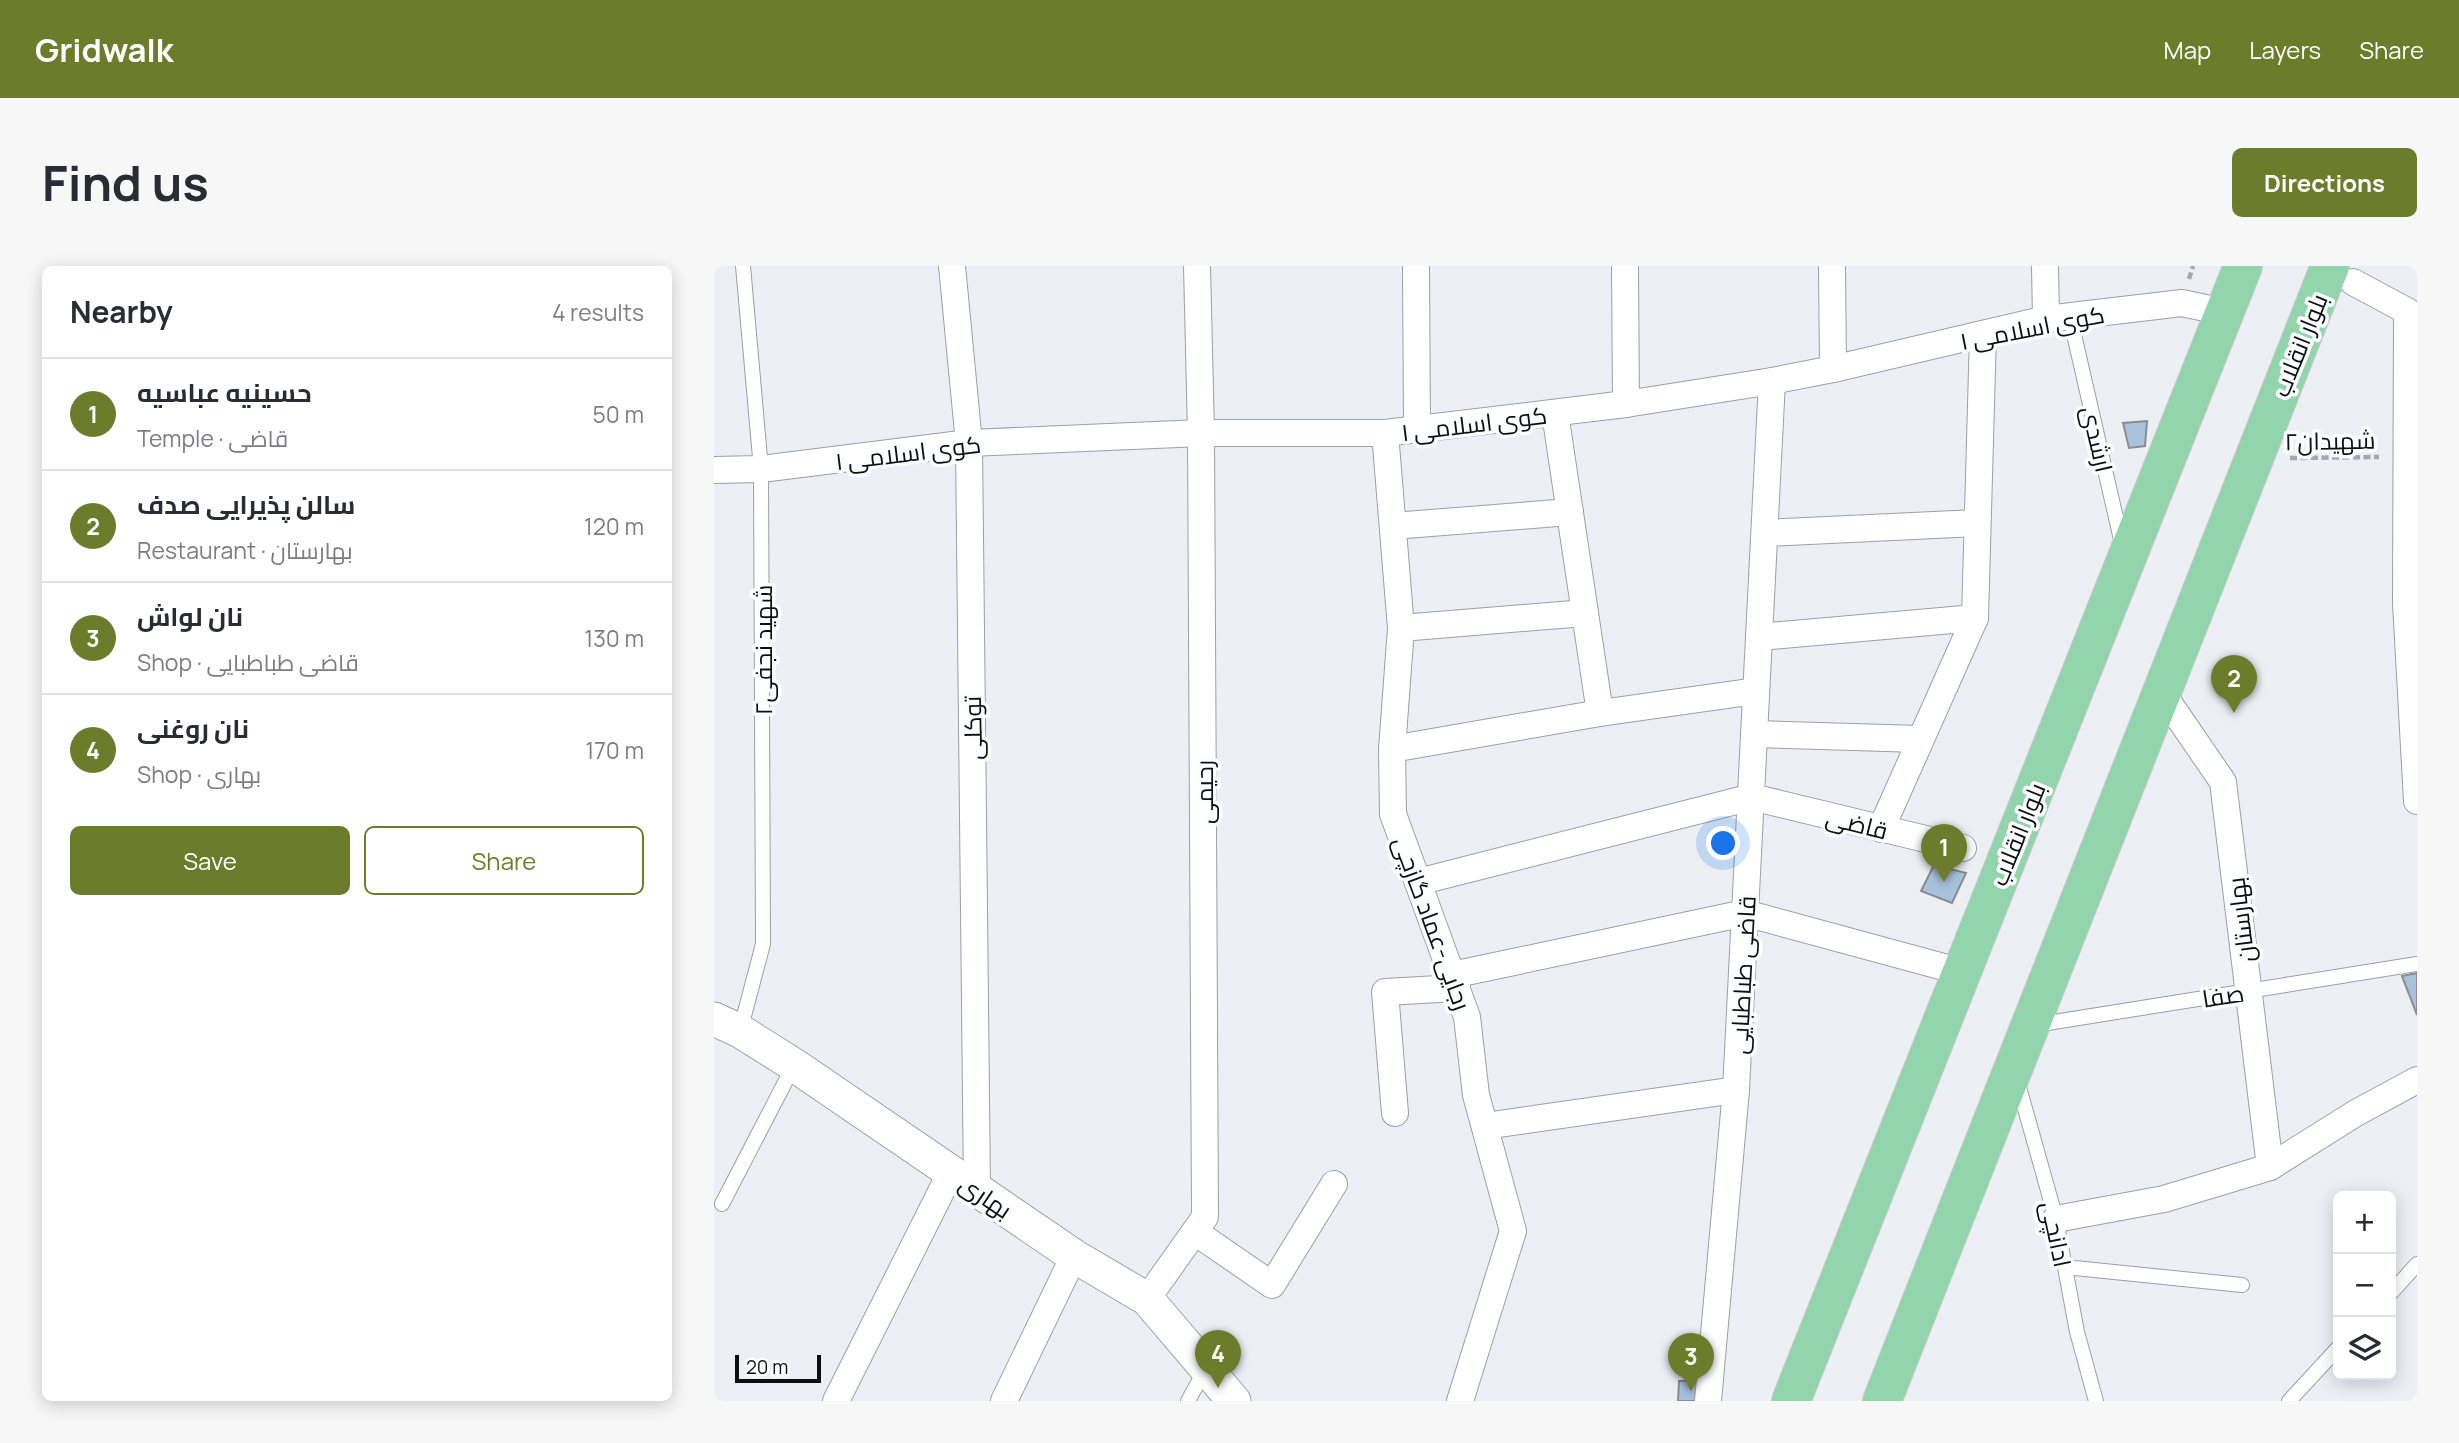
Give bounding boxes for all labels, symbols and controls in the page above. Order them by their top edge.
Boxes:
text: Gridwalk [35,27,173,72]
text: Map [2164,33,2211,66]
text: Layers [2249,33,2321,66]
text: Share [2359,33,2424,66]
button: Directions [2232,148,2417,217]
text: Find us [42,149,209,216]
street label: بلوار انقلاب [2263,289,2335,401]
text: Nearby [70,291,173,332]
text: 4 results [552,296,644,328]
street label: کوی اسلامی ۱ [1957,297,2107,357]
text: حسینیه عباسیه [137,374,312,410]
text: 1 [88,398,98,430]
text: 50 m [593,398,644,430]
street label: کوی اسلامی ۱ [1399,398,1549,448]
street label: ارشدی [2074,403,2122,475]
text: Temple · قاضی [137,422,288,454]
street label: شهیدان۲ [2284,423,2376,457]
street label: کوی اسلامی ۱ [833,427,983,477]
text: سالن پذیرایی صدف [137,486,355,522]
text: 2 [86,510,100,542]
text: 120 m [584,510,644,542]
text: Restaurant · بهارستان [137,534,353,566]
street label: شهید نجفی۲ [746,585,779,715]
text: نان لواش [137,598,243,634]
text: 3 [86,622,100,654]
text: 130 m [584,622,644,654]
text: Shop · قاضی طباطبایی [137,646,359,678]
pin: 2 [2211,655,2257,713]
street label: توکلی [955,695,989,760]
text: نان روغنی [137,710,249,746]
text: 4 [86,734,100,766]
text: 170 m [585,734,644,766]
text: Shop · بهاری [137,758,261,790]
street label: رحیمی [1187,760,1220,824]
street label: بلوار انقلاب [1981,778,2053,890]
street label: قاضی [1823,799,1891,847]
pin: 1 [1921,824,1967,882]
button: Save [70,826,350,895]
button: Share [364,826,644,895]
your location [1706,826,1740,860]
street label: رجایی-عماد گازچی [1385,832,1480,1015]
street label: بهارستان [2218,876,2262,964]
street label: قاضی طباطبایی [1721,895,1763,1055]
street label: صفا [2200,975,2246,1015]
street label: بهاری [953,1166,1019,1226]
map controls [2333,1191,2396,1380]
button: + [2333,1191,2396,1254]
street label: ادانچی [2033,1198,2080,1270]
button: − [2333,1254,2396,1317]
button: layers [2333,1317,2396,1380]
pin: 4 [1195,1330,1241,1388]
pin: 3 [1668,1333,1714,1391]
scale bar [735,1352,821,1384]
text: 20 m [746,1354,788,1380]

